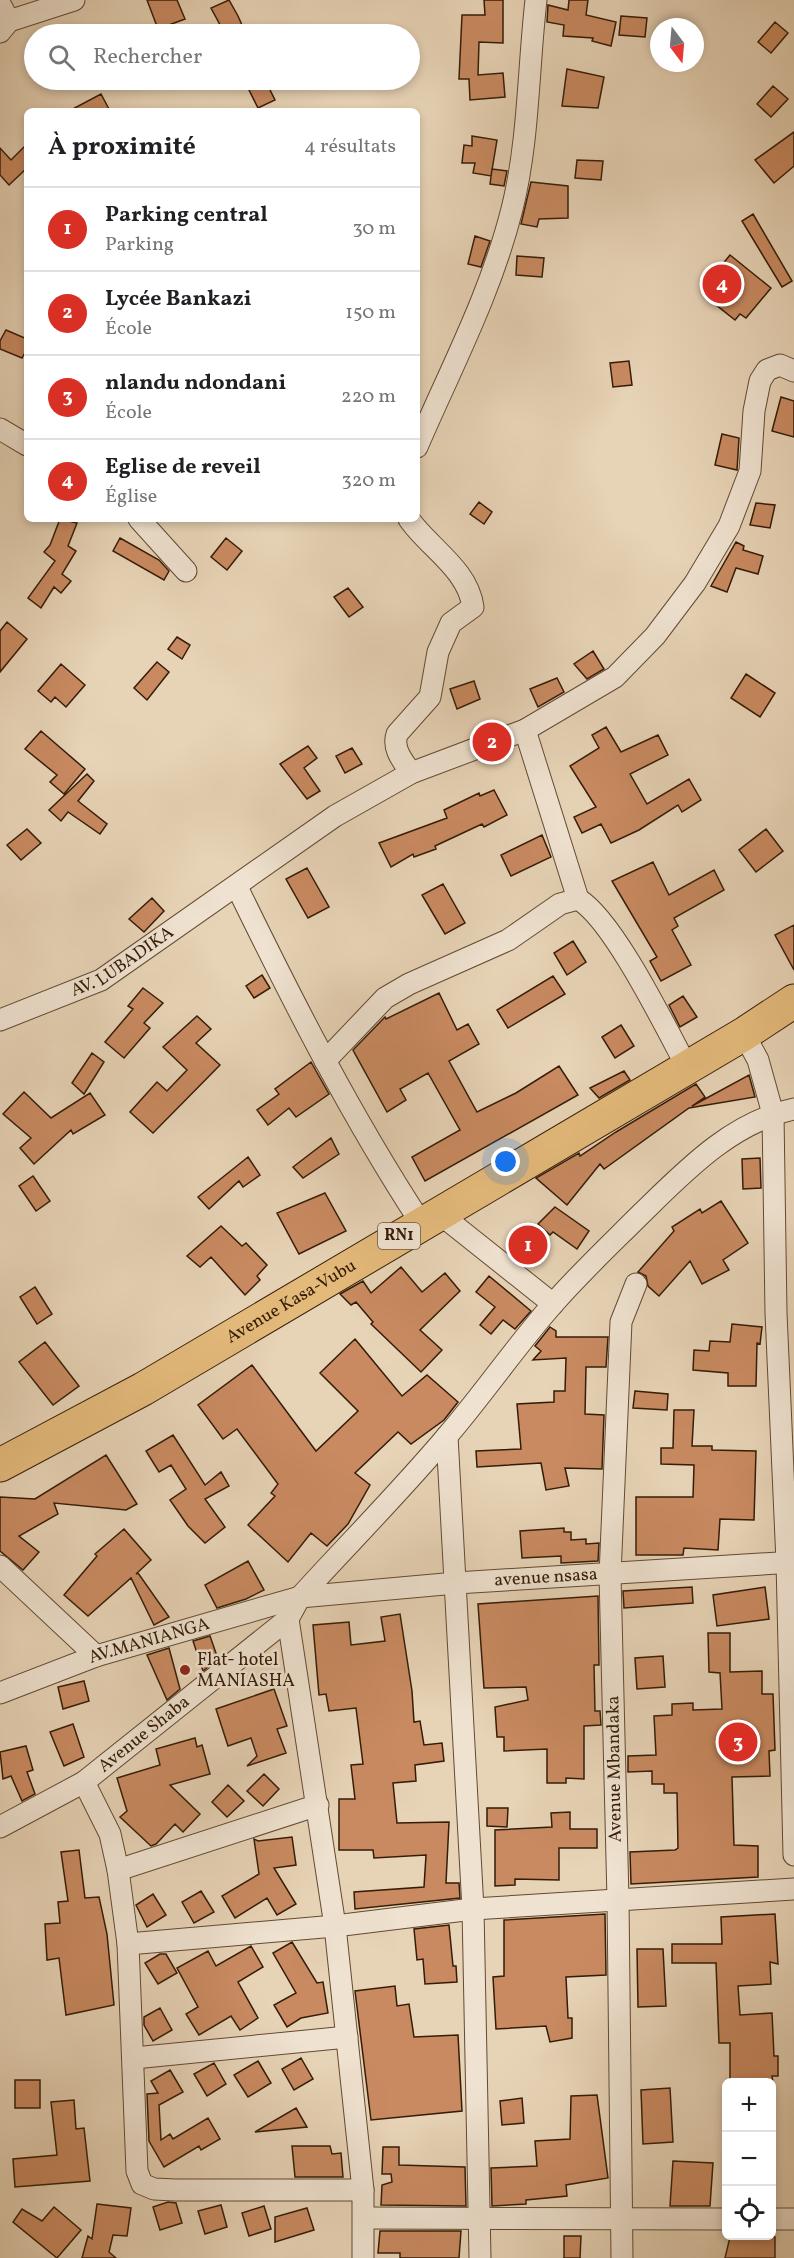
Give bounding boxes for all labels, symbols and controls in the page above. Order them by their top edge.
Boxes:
north arrow [650,18,704,72]
search box [24,24,420,90]
icon: search [45,41,78,74]
text: Rechercher [93,42,202,73]
text: À proximité [48,129,196,165]
text: 4 résultats [304,133,396,161]
text: Parking central [105,200,268,231]
text: 1 [63,215,72,243]
text: 30 m [352,215,396,243]
text: Parking [105,231,174,259]
pin: 4 [702,262,742,306]
text: Lycée Bankazi [105,284,251,315]
text: 2 [62,299,73,327]
text: 150 m [345,299,396,327]
text: École [105,315,152,343]
text: nlandu ndondani [105,368,286,399]
text: 3 [62,383,73,411]
text: 220 m [341,383,396,411]
text: École [105,399,152,427]
text: Eglise de reveil [105,452,261,483]
text: 4 [61,467,74,495]
text: 320 m [341,467,396,495]
text: Église [105,483,157,511]
pin: 2 [472,720,512,764]
street label: AV. LUBADIKA [67,920,179,1003]
your location [491,1147,520,1176]
pin: 1 [508,1222,548,1268]
road number: RN1 [378,1223,420,1249]
street label: Avenue Kasa-Vubu [221,1253,361,1350]
street label: avenue nsasa [494,1562,598,1593]
street label: AV.MANIANGA [85,1611,213,1670]
place label: Flat- hotel MANIASHA [197,1648,295,1694]
marker: Flat- hotel MANIASHA [178,1663,192,1677]
street label: Avenue Shaba [93,1690,195,1779]
street label: Avenue Mbandaka [601,1695,629,1843]
pin: 3 [718,1720,758,1764]
map controls [722,2078,776,2240]
button: + [722,2078,776,2132]
button: − [722,2132,776,2186]
button: locate [722,2186,776,2240]

